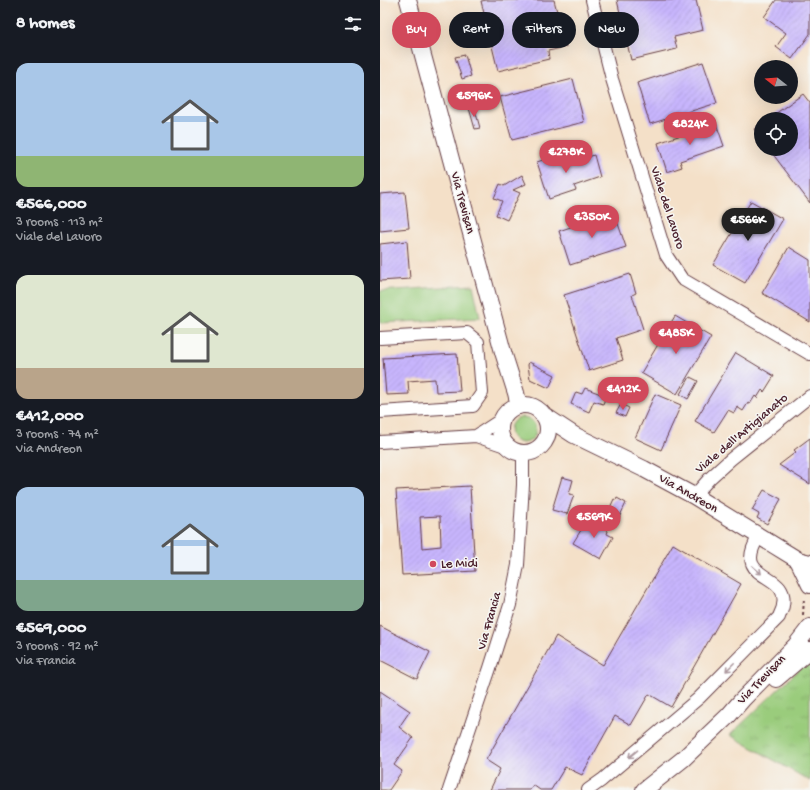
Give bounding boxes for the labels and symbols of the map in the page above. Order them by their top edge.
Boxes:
north arrow [754,60,798,104]
pin: €596K [446,84,502,118]
pin: €824K [662,112,718,146]
pin: €278K [538,140,594,174]
street label: Viale del Lavoro [646,164,687,251]
street label: Via Trevisan [446,169,478,236]
pin: €350K [564,205,620,239]
pin: €566K [720,208,776,242]
pin: €485K [648,321,704,355]
pin: €412K [595,377,651,411]
street label: Viale dell'Artigianato [692,391,792,478]
street label: Via Andreon [655,470,721,517]
pin: €569K [566,505,622,539]
place label: Le Midi [441,557,478,572]
marker: Le Midi [428,559,438,569]
one-way arrow [752,565,762,574]
street label: Via Francia [474,590,506,653]
street label: Via Trevisan [734,651,790,709]
one-way arrow [725,662,735,672]
one-way arrow [628,750,638,759]

